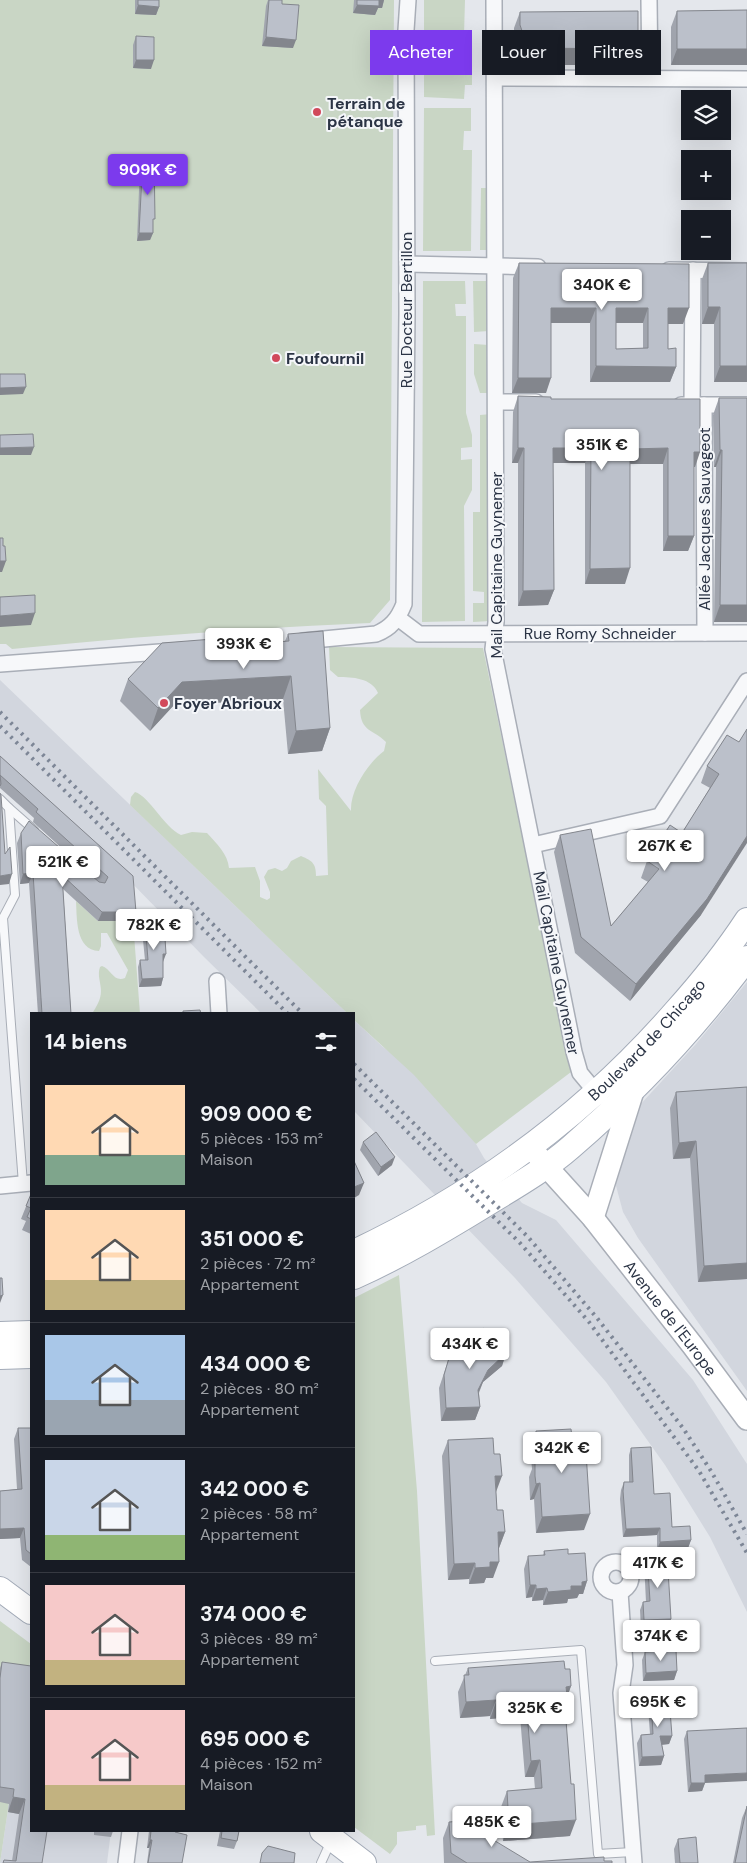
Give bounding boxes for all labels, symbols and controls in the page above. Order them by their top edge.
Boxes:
chip: Acheter [370,30,472,75]
chip: Louer [482,30,565,75]
chip: Filtres [575,30,661,75]
map controls [681,90,731,260]
button: layers [681,90,731,140]
place label: Terrain de pétanque [327,93,405,132]
marker: Terrain de pétanque [311,106,323,118]
button: + [681,150,731,200]
pin: 909K € [107,154,189,196]
text: 909K € [119,159,177,180]
button: − [681,210,731,260]
street label: Rue Docteur Bertillon [396,232,417,388]
pin: 340K € [561,268,643,311]
text: 340K € [573,274,631,295]
place label: Foufournil [286,348,364,369]
marker: Foufournil [270,352,282,364]
street label: Allée Jacques Sauvageot [694,427,715,611]
pin: 351K € [561,428,643,471]
text: 351K € [576,434,628,455]
street label: Mail Capitaine Guynemer [486,471,507,658]
street label: Rue Romy Schneider [524,623,676,644]
pin: 393K € [203,628,285,670]
text: 393K € [216,633,272,654]
place label: Foyer Abrioux [174,693,282,714]
marker: Foyer Abrioux [158,697,170,709]
pin: 267K € [624,830,706,872]
text: 267K € [638,835,692,856]
pin: 521K € [22,846,104,888]
text: 521K € [37,851,89,872]
street label: Mail Capitaine Guynemer [528,869,585,1057]
pin: 782K € [113,908,195,951]
text: 782K € [127,914,181,935]
street label: Boulevard de Chicago [584,975,710,1106]
text: 14 biens [45,1028,128,1056]
icon: filters [312,1028,340,1056]
text: 909 000 € [200,1100,312,1128]
icon: home [85,1105,145,1165]
text: 5 pièces · 153 m² [200,1128,323,1149]
text: Maison [200,1149,253,1170]
text: 351 000 € [200,1225,304,1253]
icon: home [85,1230,145,1290]
text: 2 pièces · 72 m² [200,1253,316,1274]
street label: Avenue de l'Europe [619,1256,722,1380]
text: Appartement [200,1274,299,1295]
pin: 434K € [429,1328,511,1370]
text: 434K € [441,1333,499,1354]
text: 434 000 € [200,1350,311,1378]
icon: home [85,1355,145,1415]
text: 2 pièces · 80 m² [200,1378,319,1399]
text: Appartement [200,1399,299,1420]
pin: 342K € [521,1432,603,1474]
text: 342K € [534,1437,590,1458]
text: 342 000 € [200,1475,309,1503]
icon: home [85,1480,145,1540]
text: 2 pièces · 58 m² [200,1503,318,1524]
text: Appartement [200,1524,299,1545]
pin: 417K € [617,1546,699,1589]
text: 417K € [632,1552,684,1573]
text: 374 000 € [200,1600,307,1628]
icon: home [85,1605,145,1665]
pin: 374K € [620,1620,702,1662]
text: 374K € [634,1625,688,1646]
text: 3 pièces · 89 m² [200,1628,318,1649]
text: Appartement [200,1649,299,1670]
pin: 695K € [617,1686,699,1728]
text: 695K € [630,1691,686,1712]
pin: 325K € [494,1692,576,1734]
text: 325K € [507,1697,563,1718]
text: 695 000 € [200,1725,310,1753]
icon: home [85,1730,145,1790]
text: 4 pièces · 152 m² [200,1753,322,1774]
text: Maison [200,1774,253,1795]
pin: 485K € [451,1806,533,1848]
text: 485K € [463,1811,521,1832]

